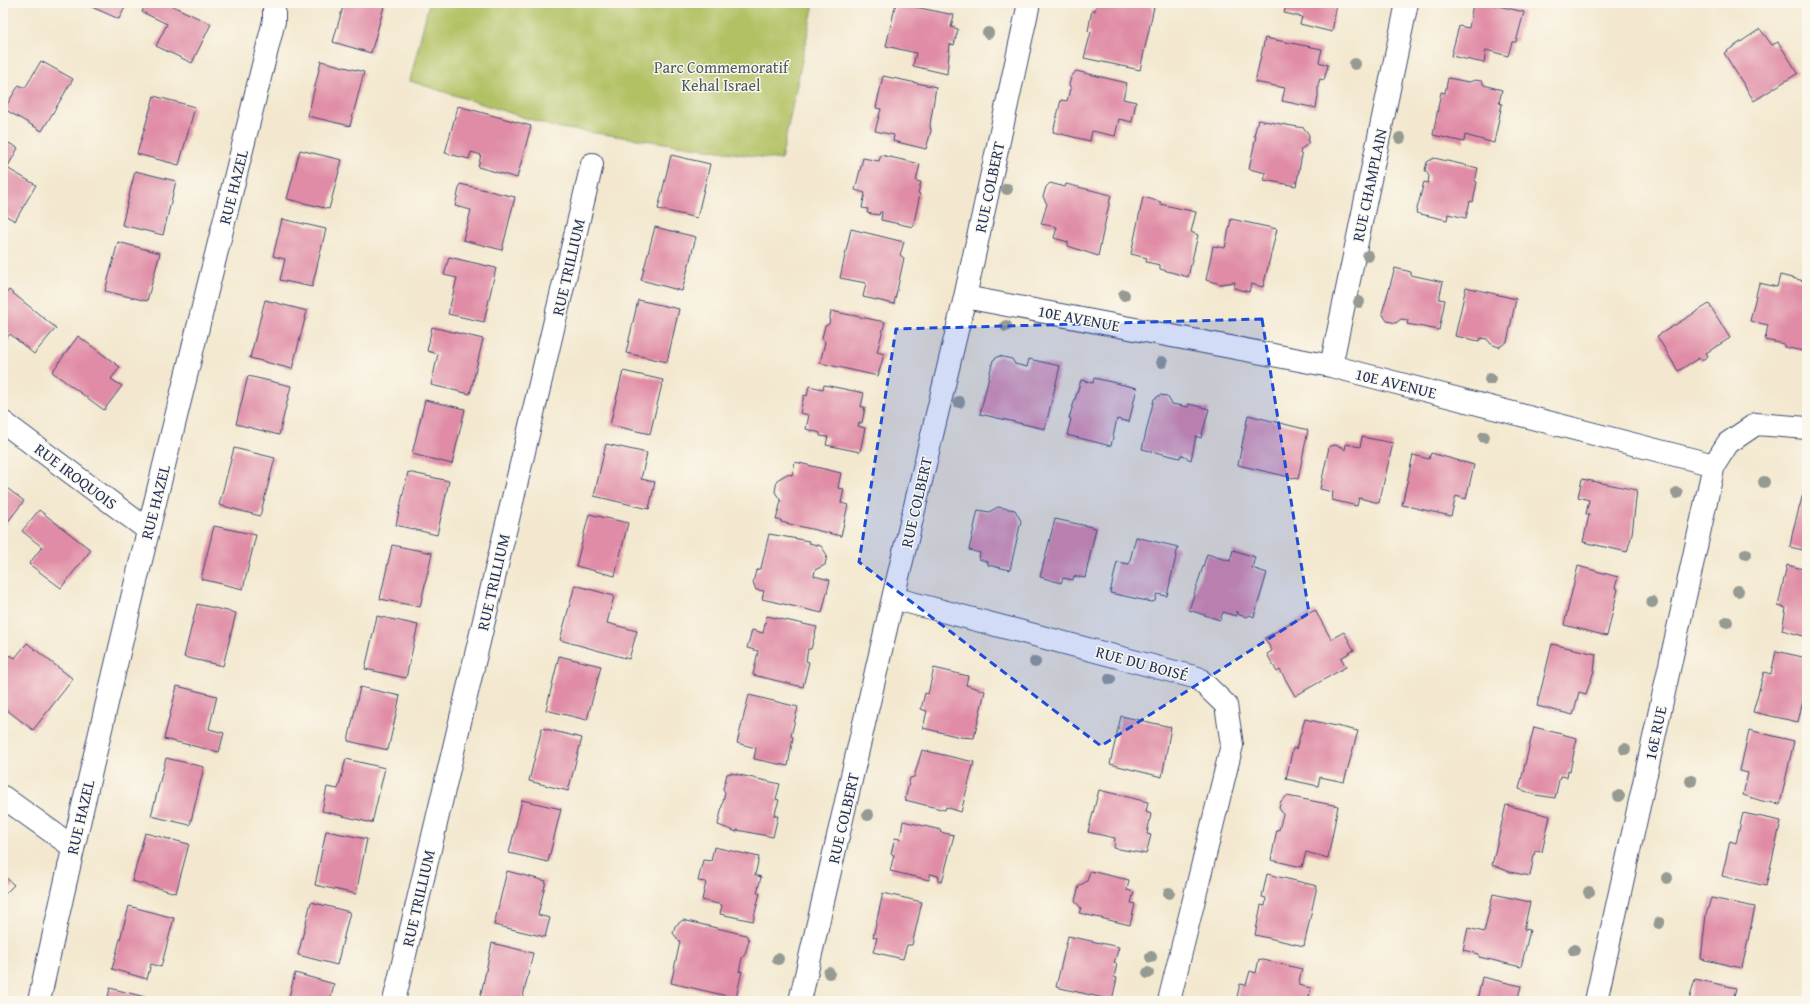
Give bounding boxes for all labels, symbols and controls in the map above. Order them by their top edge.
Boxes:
park label: Parc Commemoratif Kehal Israel [654,55,790,97]
street label: RUE CHAMPLAIN [1345,126,1393,244]
street label: RUE COLBERT [968,139,1010,235]
street label: RUE HAZEL [212,147,254,227]
street label: RUE TRILLIUM [545,216,591,318]
street label: 10E AVENUE [1036,298,1122,338]
street label: 10E AVENUE [1353,361,1439,405]
street label: RUE IROQUOIS [30,437,122,515]
street label: RUE COLBERT [894,454,938,550]
street label: RUE HAZEL [134,462,176,542]
street label: RUE TRILLIUM [470,531,516,633]
street label: RUE DU BOISÉ [1093,639,1191,687]
street label: 16E RUE [1638,704,1672,762]
street label: RUE COLBERT [821,770,865,866]
street label: RUE HAZEL [60,777,100,857]
street label: RUE TRILLIUM [395,847,441,949]

